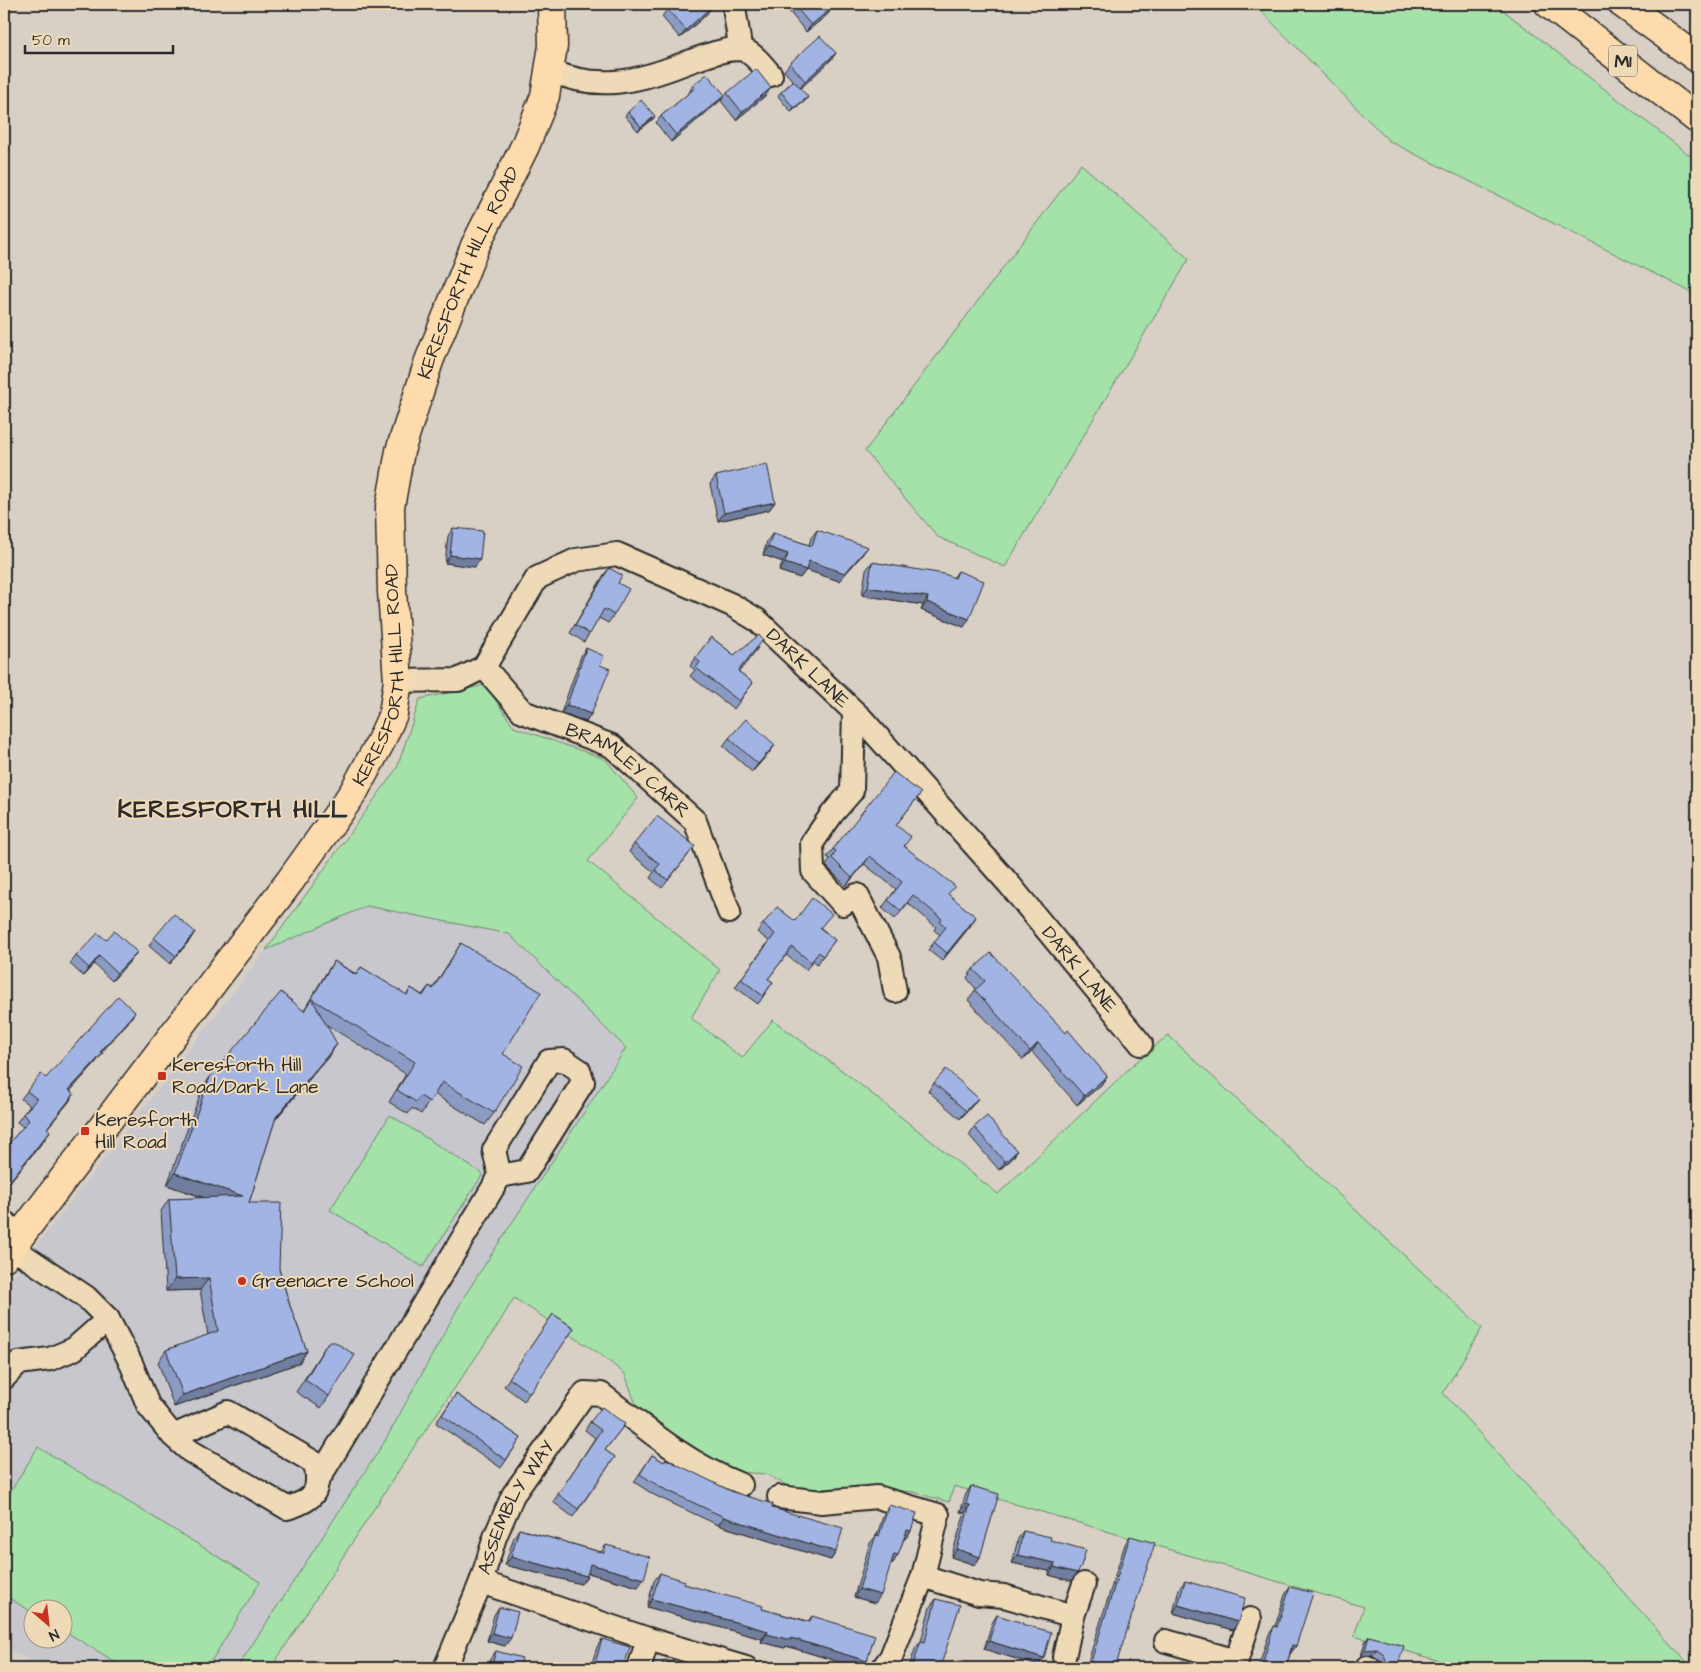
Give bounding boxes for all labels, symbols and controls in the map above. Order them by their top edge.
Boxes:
scale bar [25,22,172,54]
text: 50 m [32,30,70,51]
road number: M1 [1609,46,1637,76]
street label: KERESFORTH HILL ROAD [411,162,526,382]
street label: KERESFORTH HILL ROAD [346,564,412,791]
street label: DARK LANE [760,622,856,714]
street label: BRAMLEY CARR [562,716,696,824]
district label: KERESFORTH HILL [118,793,348,827]
street label: DARK LANE [1035,920,1123,1019]
place label: Keresforth Hill Road/Dark Lane [172,1052,319,1101]
marker: Keresforth Hill Road/Dark Lane [156,1070,168,1082]
place label: Keresforth Hill Road [95,1107,197,1156]
marker: Keresforth Hill Road [79,1125,91,1137]
place label: Greenacre School [252,1268,414,1295]
marker: Greenacre School [236,1275,248,1287]
street label: ASSEMBLY WAY [471,1435,561,1578]
north arrow [22,1600,72,1650]
text: N [45,1624,62,1646]

